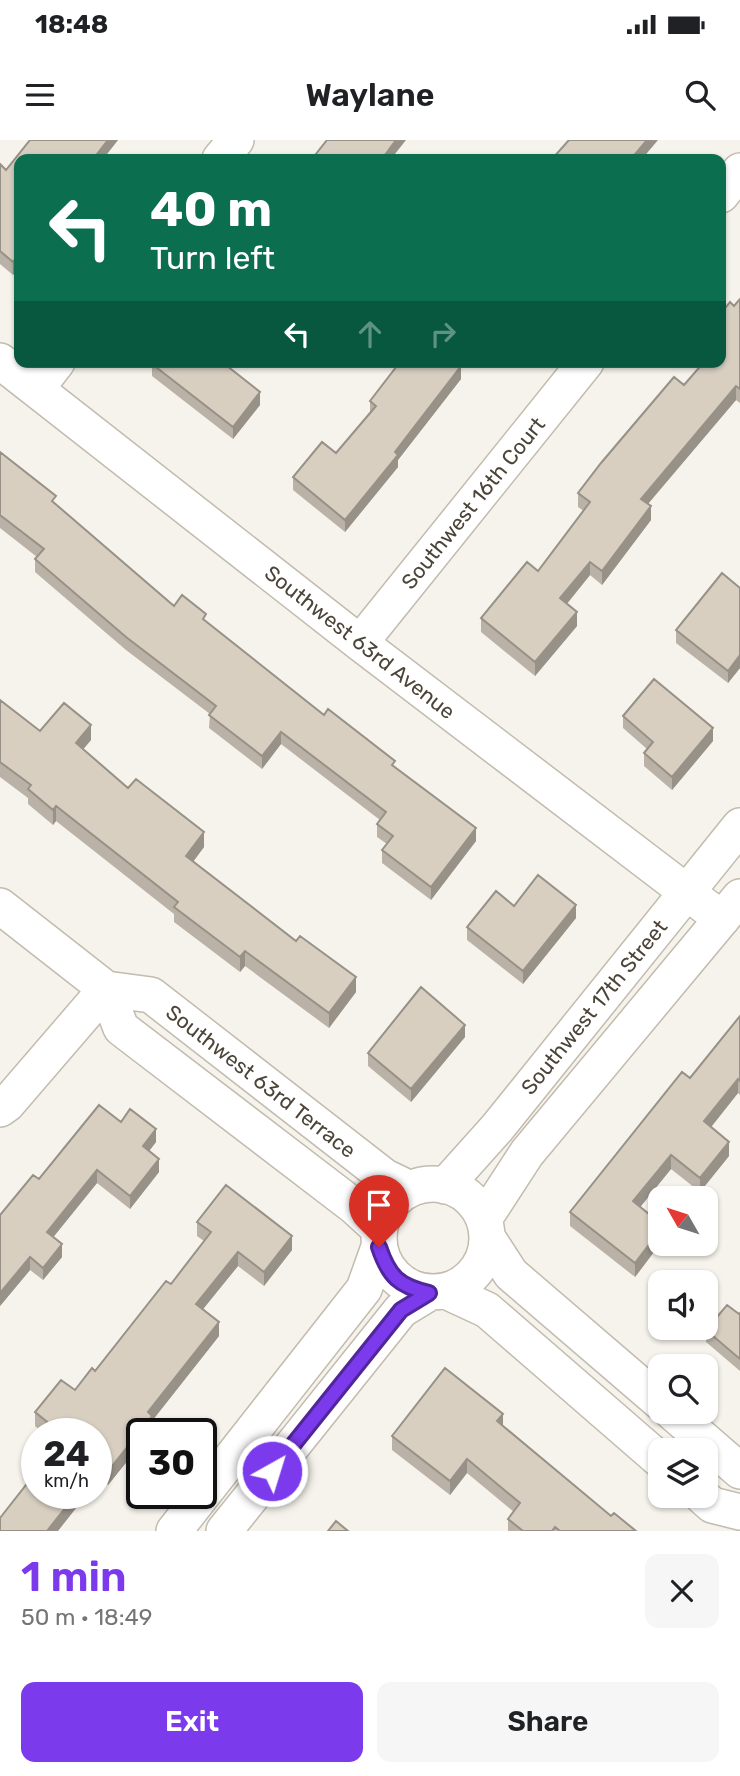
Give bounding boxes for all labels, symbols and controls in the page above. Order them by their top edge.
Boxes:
text: 18:48 [35,9,108,40]
icon: menu [21,76,59,114]
text: Waylane [306,76,434,114]
icon: search [681,76,719,114]
text: 40 m [150,180,272,238]
icon: left [35,182,126,273]
text: Turn left [150,239,275,277]
icon: left [278,315,316,353]
icon: ahead [351,315,389,353]
icon: right [424,315,462,353]
street label: Southwest 16th Court [396,412,550,594]
street label: Southwest 63rd Avenue [260,560,460,724]
street label: Southwest 17th Street [516,915,672,1099]
street label: Southwest 63rd Terrace [161,999,361,1163]
pin [349,1175,409,1247]
icon: arrive [360,1186,398,1224]
north arrow [648,1186,718,1256]
map controls [648,1186,718,1508]
button: sound [648,1270,718,1340]
button: search [648,1354,718,1424]
speed limit sign: 30 [126,1418,217,1509]
text: 24 [43,1433,90,1475]
position arrow [235,1434,309,1508]
button: layers [648,1438,718,1508]
text: km/h [44,1470,89,1492]
text: 1 min [21,1552,127,1602]
button: close [645,1554,719,1628]
text: 50 m · 18:49 [21,1603,152,1631]
button: Exit [21,1682,363,1762]
button: Share [377,1682,719,1762]

